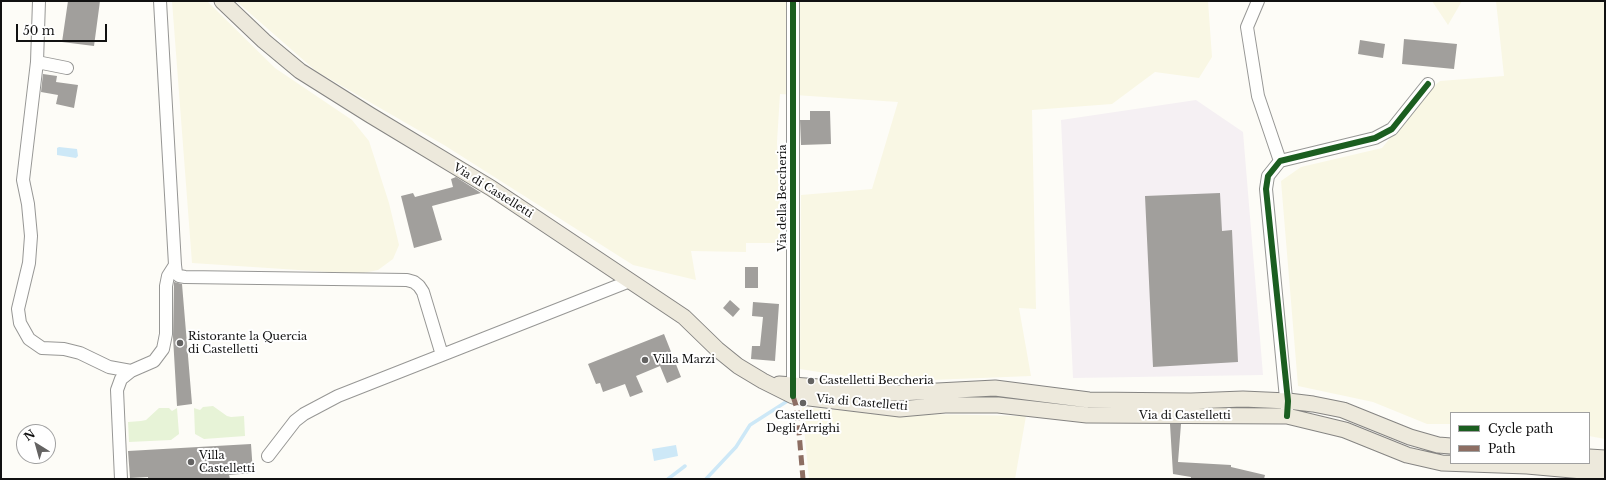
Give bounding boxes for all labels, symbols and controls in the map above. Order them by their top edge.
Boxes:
scale bar [18,16,109,42]
text: 50 m [23,23,55,38]
street label: Via della Beccheria [776,144,790,252]
street label: Via di Castelletti [451,161,535,221]
place label: Ristorante la Quercia di Castelletti [188,330,307,356]
marker: Ristorante la Quercia di Castelletti [175,338,185,348]
place label: Villa Marzi [653,353,715,367]
marker: Villa Marzi [640,355,650,365]
place label: Castelletti Beccheria [819,374,934,388]
marker: Castelletti Beccheria [806,376,816,386]
street label: Via di Castelletti [816,392,908,414]
marker: Castelletti Degli Arrighi [798,398,808,408]
place label: Castelletti Degli Arrighi [766,409,840,435]
street label: Via di Castelletti [1139,409,1231,423]
legend [1450,412,1590,464]
text: Cycle path [1488,421,1553,436]
north arrow [16,424,56,464]
text: N [21,427,38,444]
text: Path [1488,441,1516,456]
place label: Villa Castelletti [199,449,255,475]
marker: Villa Castelletti [186,457,196,467]

